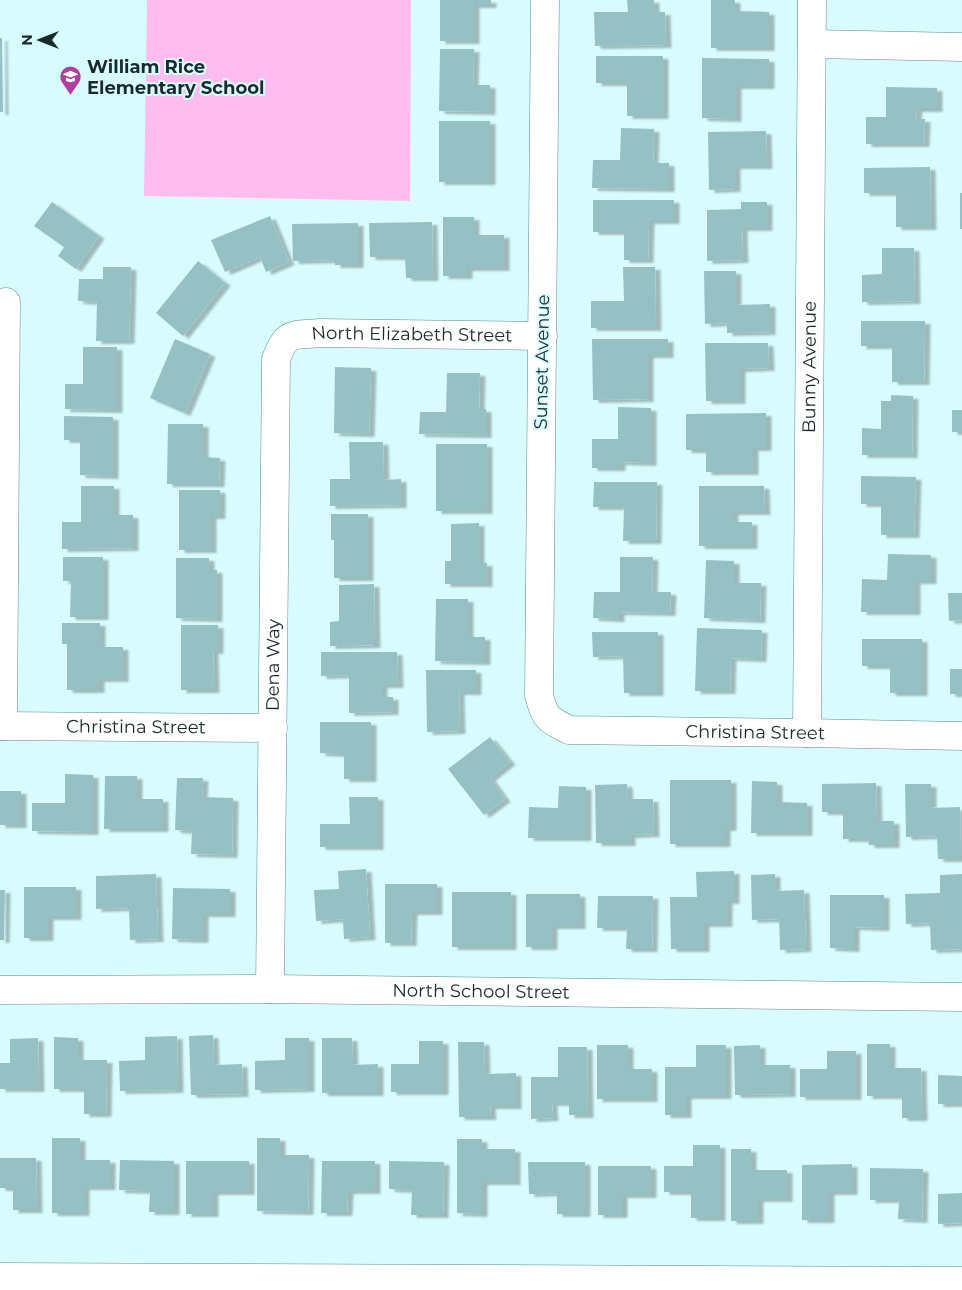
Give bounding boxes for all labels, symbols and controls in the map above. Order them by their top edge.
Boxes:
north arrow [15,15,65,65]
text: N [18,34,36,46]
place label: William Rice Elementary School [87,56,264,99]
school or university icon: William Rice Elementary School [59,65,83,96]
street label: Sunset Avenue [530,294,554,430]
street label: Bunny Avenue [798,301,821,433]
street label: North Elizabeth Street [310,321,513,347]
street label: Dena Way [262,619,285,711]
street label: Christina Street [66,715,206,739]
street label: Christina Street [685,720,825,744]
street label: North School Street [392,979,570,1003]

